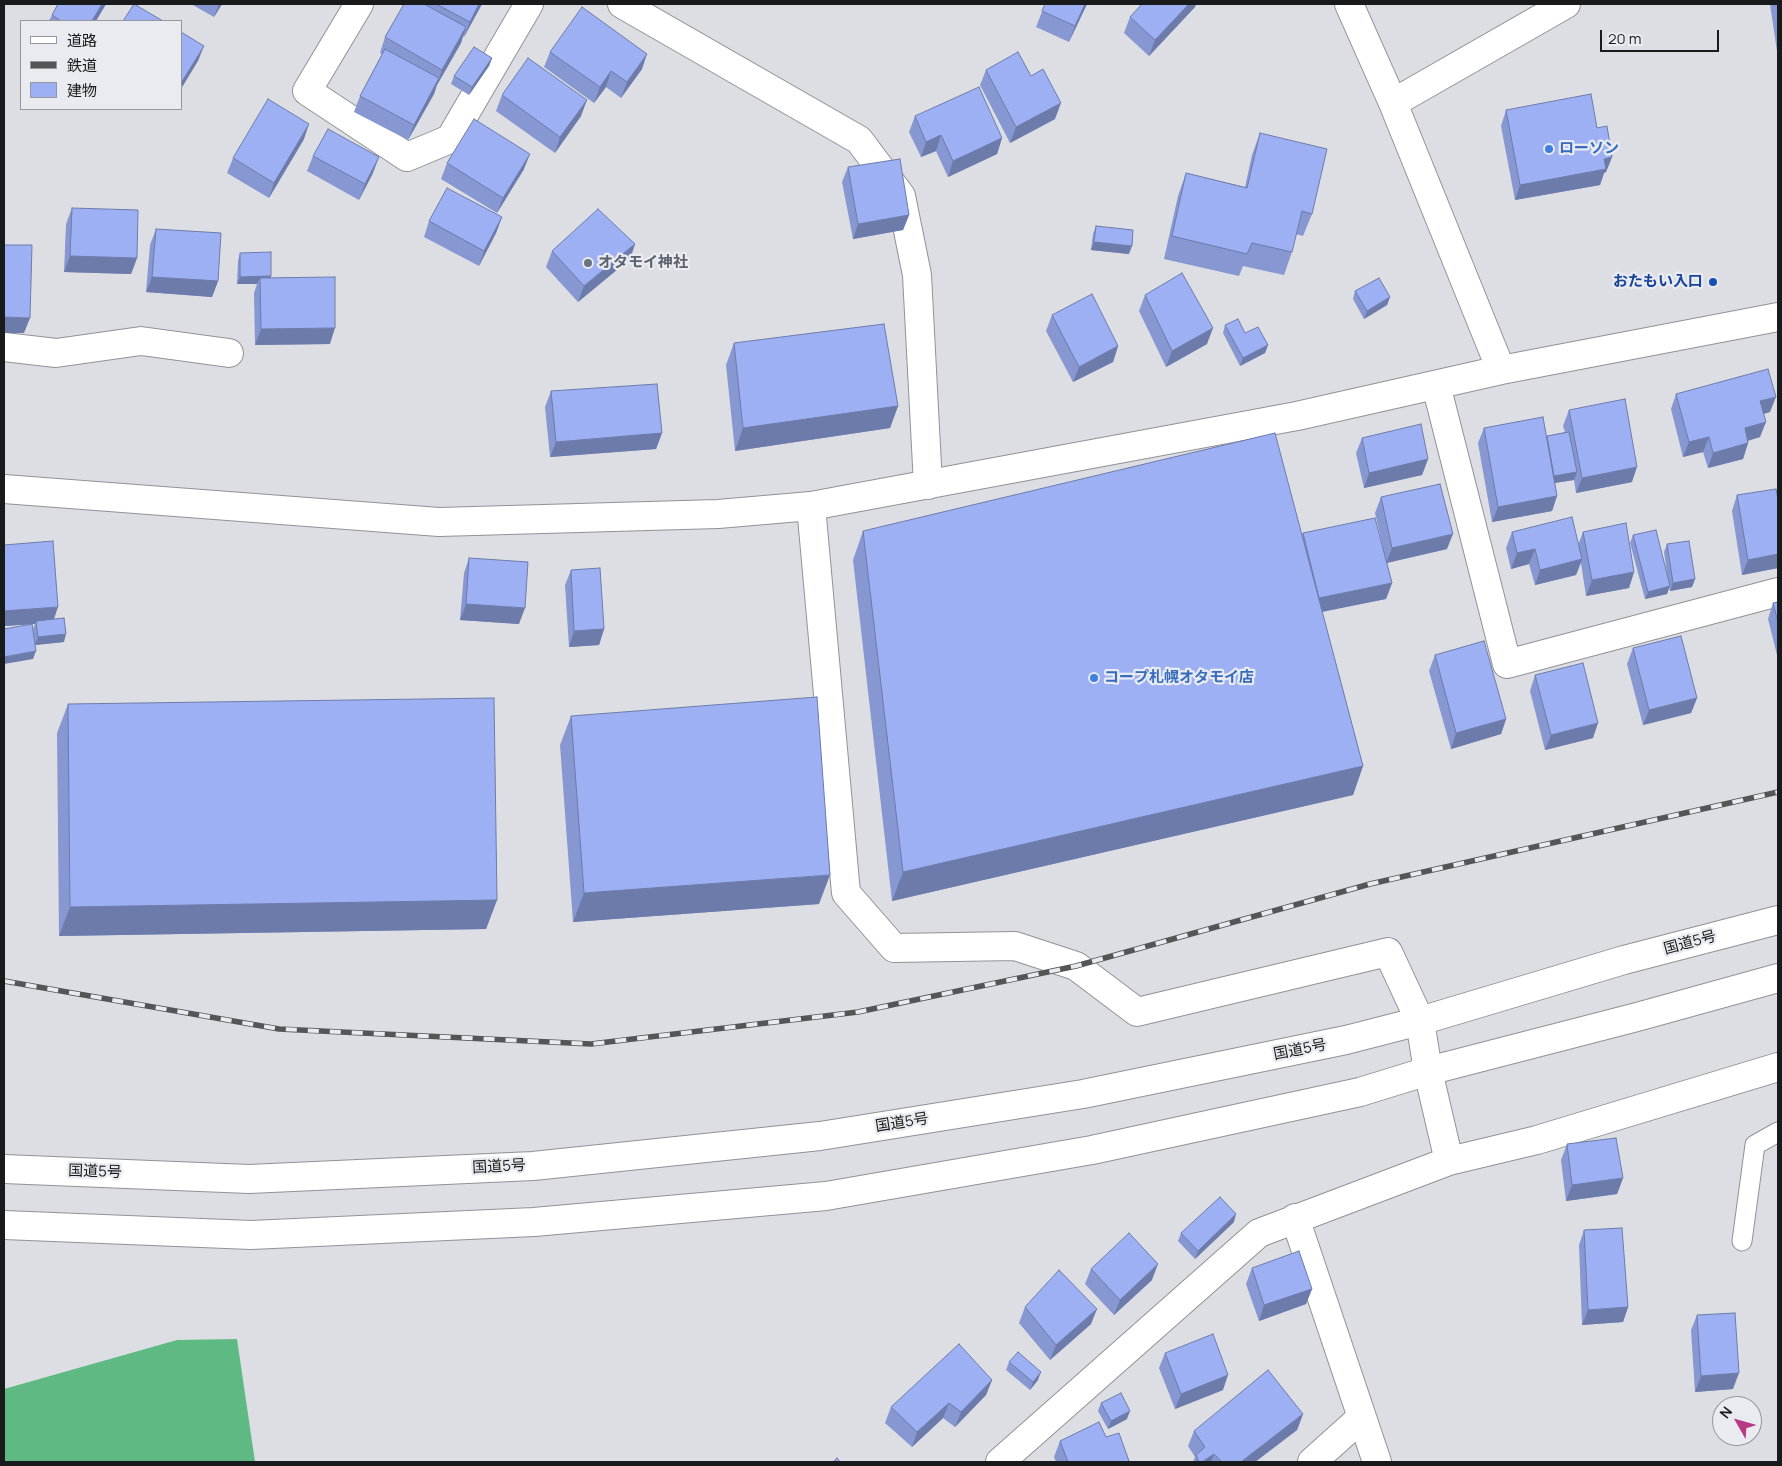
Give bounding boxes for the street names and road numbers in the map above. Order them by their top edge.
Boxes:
street label: 国道5号 [1662,927,1718,959]
street label: 国道5号 [1272,1036,1328,1064]
street label: 国道5号 [874,1110,930,1136]
street label: 国道5号 [472,1157,526,1177]
street label: 国道5号 [68,1162,122,1182]

